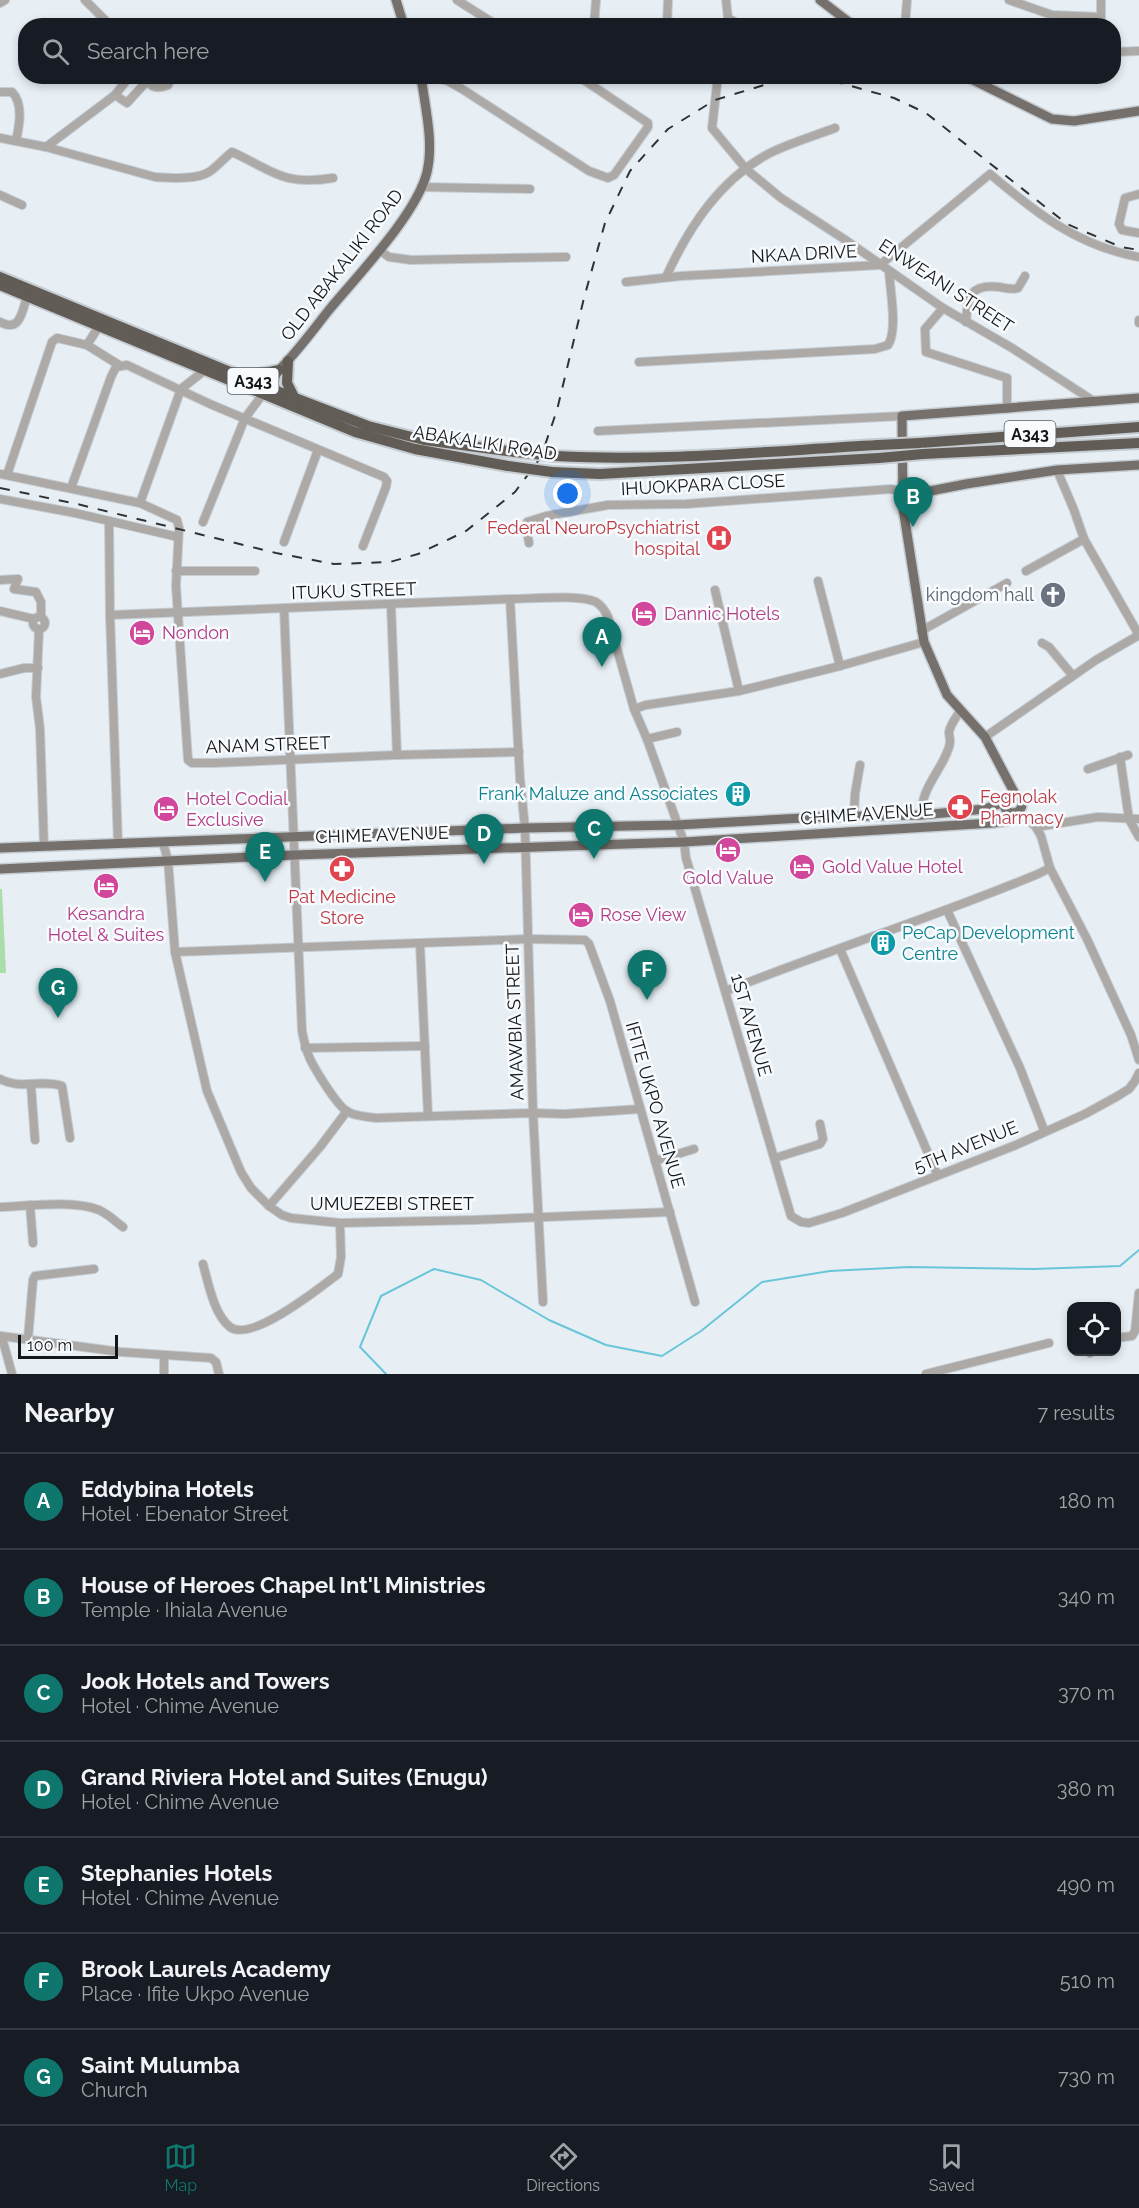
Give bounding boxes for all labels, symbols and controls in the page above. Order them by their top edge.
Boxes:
search box [18,18,1121,84]
icon: search [39,35,72,68]
text: Search here [87,38,209,64]
street label: OLD ABAKALIKI ROAD [276,185,407,345]
street label: ENWEANI STREET [875,234,1018,337]
street label: NKAA DRIVE [750,240,858,267]
road number: A343 [228,368,278,394]
street label: ABAKALIKI ROAD [412,421,559,464]
road number: A343 [1004,421,1056,447]
street label: IHUOKPARA CLOSE [620,470,786,499]
pin: B [894,478,932,527]
your location [553,479,582,508]
place label: Federal NeuroPsychiatrist hospital [487,517,700,559]
hospital icon: Federal NeuroPsychiatrist hospital [704,523,734,553]
street label: ITUKU STREET [291,578,417,603]
church icon: kingdom hall [1038,580,1068,610]
place label: kingdom hall [926,584,1034,605]
hotel icon: Dannic Hotels [629,599,659,629]
place label: Dannic Hotels [664,603,780,624]
hotel icon: Nondon [127,618,157,648]
pin: A [582,618,622,667]
place label: Nondon [162,622,229,643]
street label: ANAM STREET [205,732,331,757]
building icon: Frank Maluze and Associates [723,779,753,809]
place label: Frank Maluze and Associates [478,783,718,804]
place label: Fegnolak Pharmacy [980,786,1064,828]
place label: Hotel Codial Exclusive [186,788,288,830]
pharmacy icon: Fegnolak Pharmacy [945,792,975,822]
hotel icon: Hotel Codial Exclusive [151,794,181,824]
street label: CHIME AVENUE [800,798,934,829]
pin: C [574,810,614,859]
pin: D [464,814,504,864]
street label: CHIME AVENUE [315,822,449,847]
pin: E [246,832,284,882]
hotel icon: Gold Value [713,835,743,865]
hotel icon: Gold Value Hotel [787,852,817,882]
pharmacy icon: Pat Medicine Store [327,854,357,884]
place label: Gold Value Hotel [822,856,963,877]
place label: Gold Value [683,867,774,888]
hotel icon: Kesandra Hotel & Suites [91,871,121,901]
place label: Pat Medicine Store [288,886,396,928]
hotel icon: Rose View [566,900,596,930]
place label: Kesandra Hotel & Suites [48,903,164,945]
place label: Rose View [600,904,687,925]
place label: PeCap Development Centre [902,922,1075,964]
building icon: PeCap Development Centre [868,928,898,958]
street label: AMAWBIA STREET [501,943,528,1101]
pin: F [628,950,666,1000]
pin: G [38,968,78,1018]
street label: 1ST AVENUE [727,971,776,1079]
street label: IFITE UKPO AVENUE [622,1019,689,1191]
street label: 5TH AVENUE [911,1116,1021,1177]
street label: UMUEZEBI STREET [310,1193,474,1214]
map controls [1067,1302,1121,1356]
button: locate [1067,1302,1121,1356]
scale bar [18,1332,118,1360]
text: 100 m [27,1336,72,1355]
text: Nearby [24,1398,114,1428]
text: 7 results [1037,1401,1115,1425]
text: Eddybina Hotels [81,1476,254,1502]
text: A [37,1489,50,1513]
text: 180 m [1059,1489,1115,1513]
text: Hotel · Ebenator Street [81,1502,289,1526]
text: House of Heroes Chapel Int'l Ministries [81,1572,486,1598]
text: B [37,1585,50,1609]
text: 340 m [1058,1585,1115,1609]
text: Temple · Ihiala Avenue [81,1598,287,1622]
text: Jook Hotels and Towers [81,1668,330,1694]
text: C [37,1681,50,1705]
text: 370 m [1058,1681,1115,1705]
text: Hotel · Chime Avenue [81,1694,279,1718]
text: Grand Riviera Hotel and Suites (Enugu) [81,1764,488,1790]
text: D [36,1777,51,1801]
text: 380 m [1057,1777,1115,1801]
text: Hotel · Chime Avenue [81,1790,279,1814]
text: Stephanies Hotels [81,1860,272,1886]
text: E [37,1873,50,1897]
text: 490 m [1057,1873,1115,1897]
text: Hotel · Chime Avenue [81,1886,279,1910]
text: Brook Laurels Academy [81,1956,331,1982]
text: F [38,1969,49,1993]
text: 510 m [1060,1969,1115,1993]
text: Place · Ifite Ukpo Avenue [81,1982,309,2006]
text: Saint Mulumba [81,2052,240,2078]
text: G [36,2065,51,2089]
text: 730 m [1058,2065,1115,2089]
text: Church [81,2078,148,2102]
tab: Map [164,2140,197,2195]
tab: Directions [526,2140,600,2195]
tab: Saved [929,2140,975,2195]

